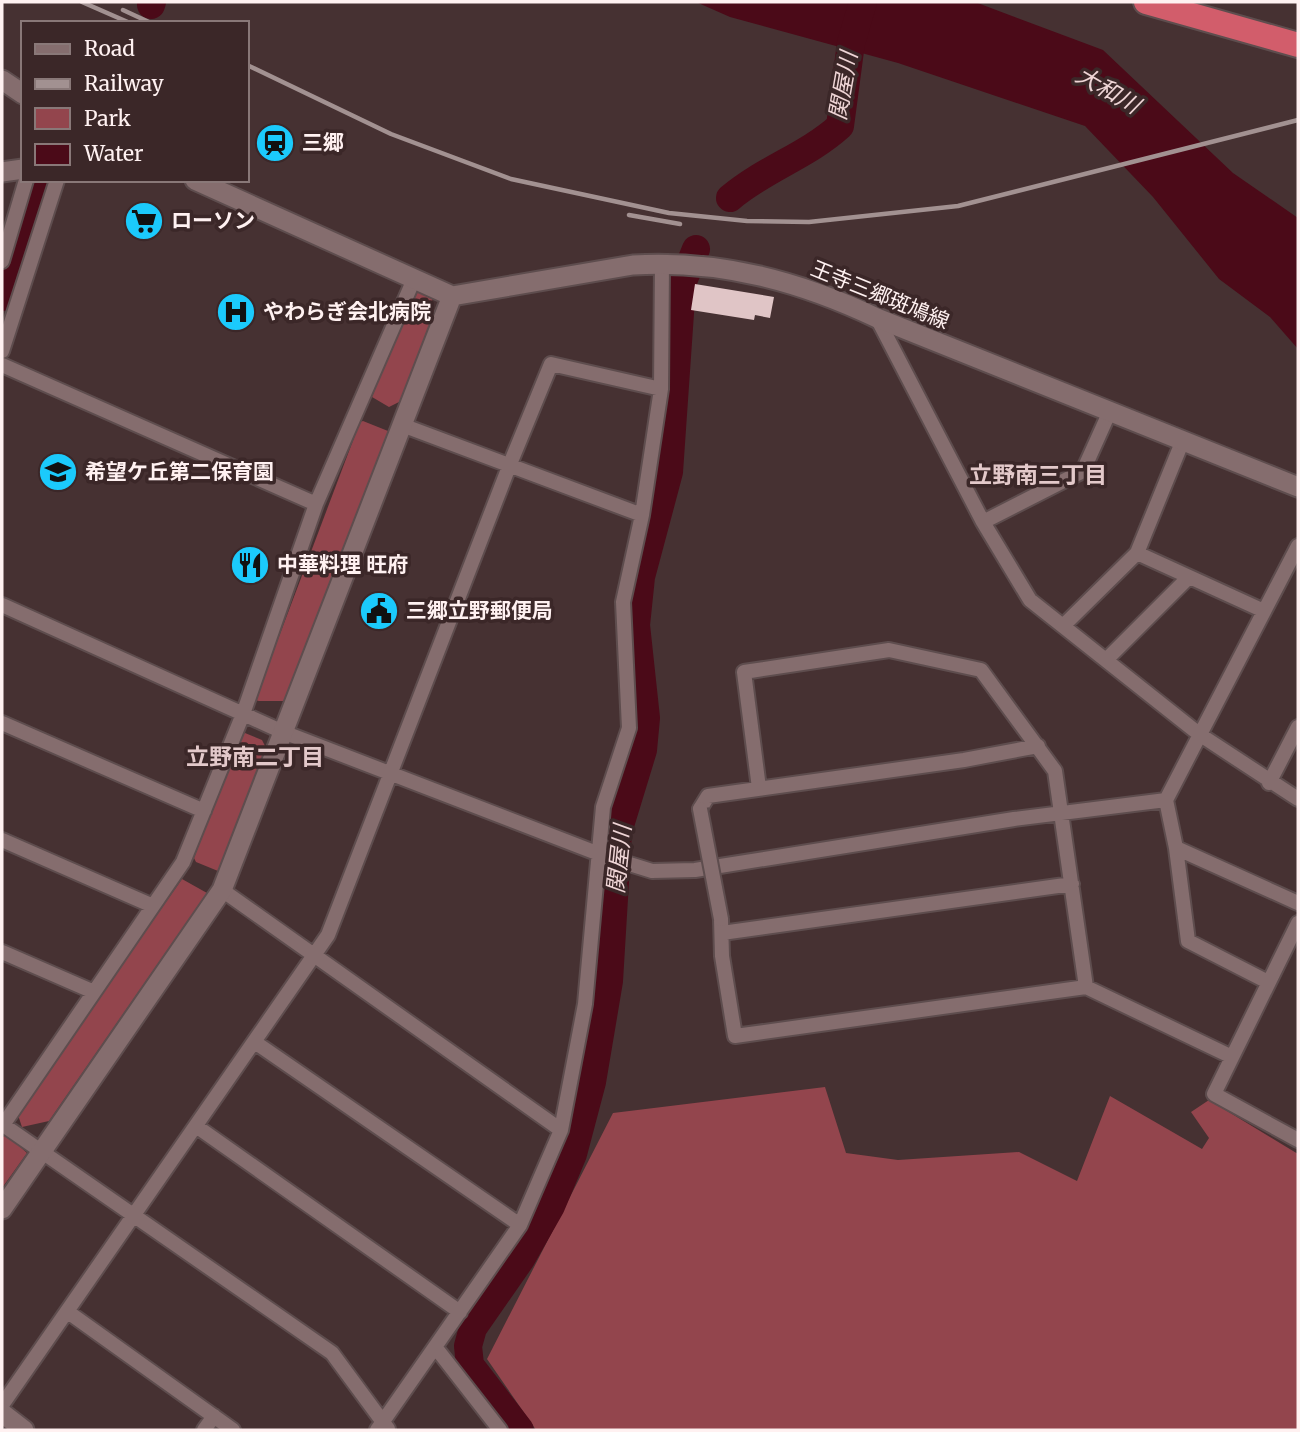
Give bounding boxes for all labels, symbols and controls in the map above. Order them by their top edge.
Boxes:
legend [21,21,248,182]
text: Road [84,35,135,62]
water label: 関屋川 [822,46,863,122]
water label: 大和川 [1071,60,1148,121]
text: Railway [84,70,165,97]
text: Park [84,105,131,132]
station icon: 三郷 [254,122,296,164]
place label: 三郷 [302,129,344,156]
text: Water [83,140,143,167]
supermarket icon: ローソン [123,200,165,242]
place label: ローソン [171,207,255,234]
street label: 王寺三郷斑鳩線 [807,254,953,335]
hospital icon: やわらぎ会北病院 [215,291,257,333]
place label: やわらぎ会北病院 [263,298,431,325]
school or university icon: 希望ケ丘第二保育園 [37,451,79,493]
place label: 希望ケ丘第二保育園 [85,458,274,485]
district label: 立野南三丁目 [969,460,1107,489]
restaurant icon: 中華料理 旺府 [229,544,271,586]
place label: 中華料理 旺府 [277,551,408,578]
public building icon: 三郷立野郵便局 [358,590,400,632]
place label: 三郷立野郵便局 [406,597,553,624]
district label: 立野南二丁目 [186,742,324,771]
water label: 関屋川 [600,820,637,895]

